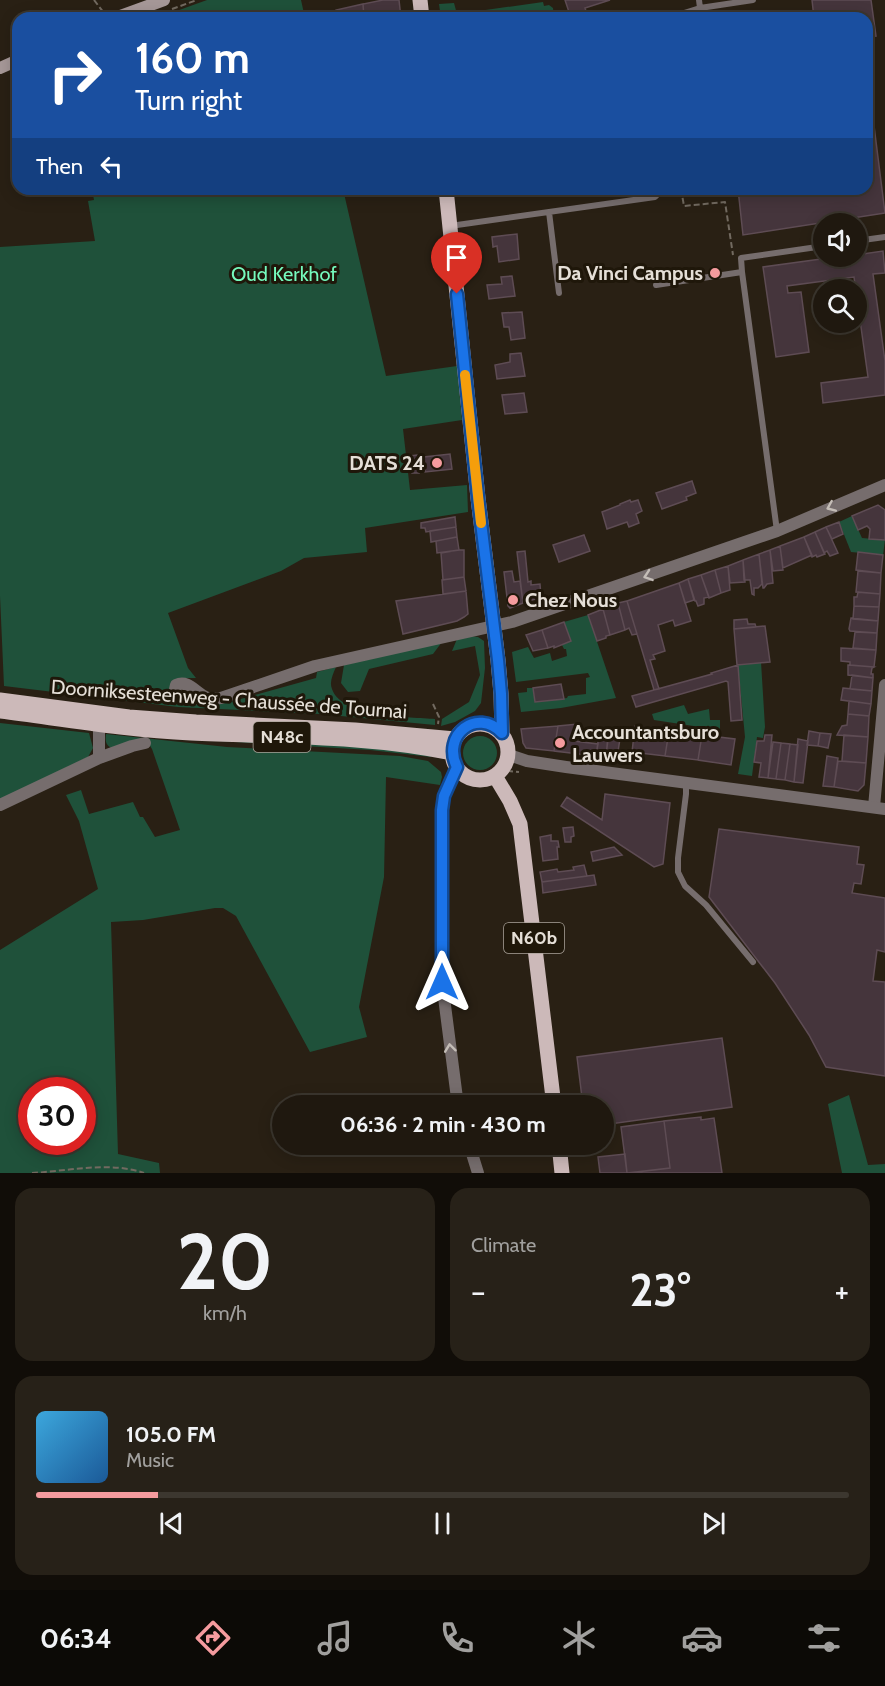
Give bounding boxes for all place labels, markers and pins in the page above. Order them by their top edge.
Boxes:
pin [431,232,482,294]
place label: Da Vinci Campus [557,261,703,285]
marker: Da Vinci Campus [708,266,722,280]
place label: DATS 24 [349,451,425,475]
marker: DATS 24 [430,456,444,470]
place label: Chez Nous [525,588,617,612]
marker: Chez Nous [506,593,520,607]
place label: Accountantsburo Lauwers [572,720,719,767]
marker: Accountantsburo Lauwers [553,736,567,750]

